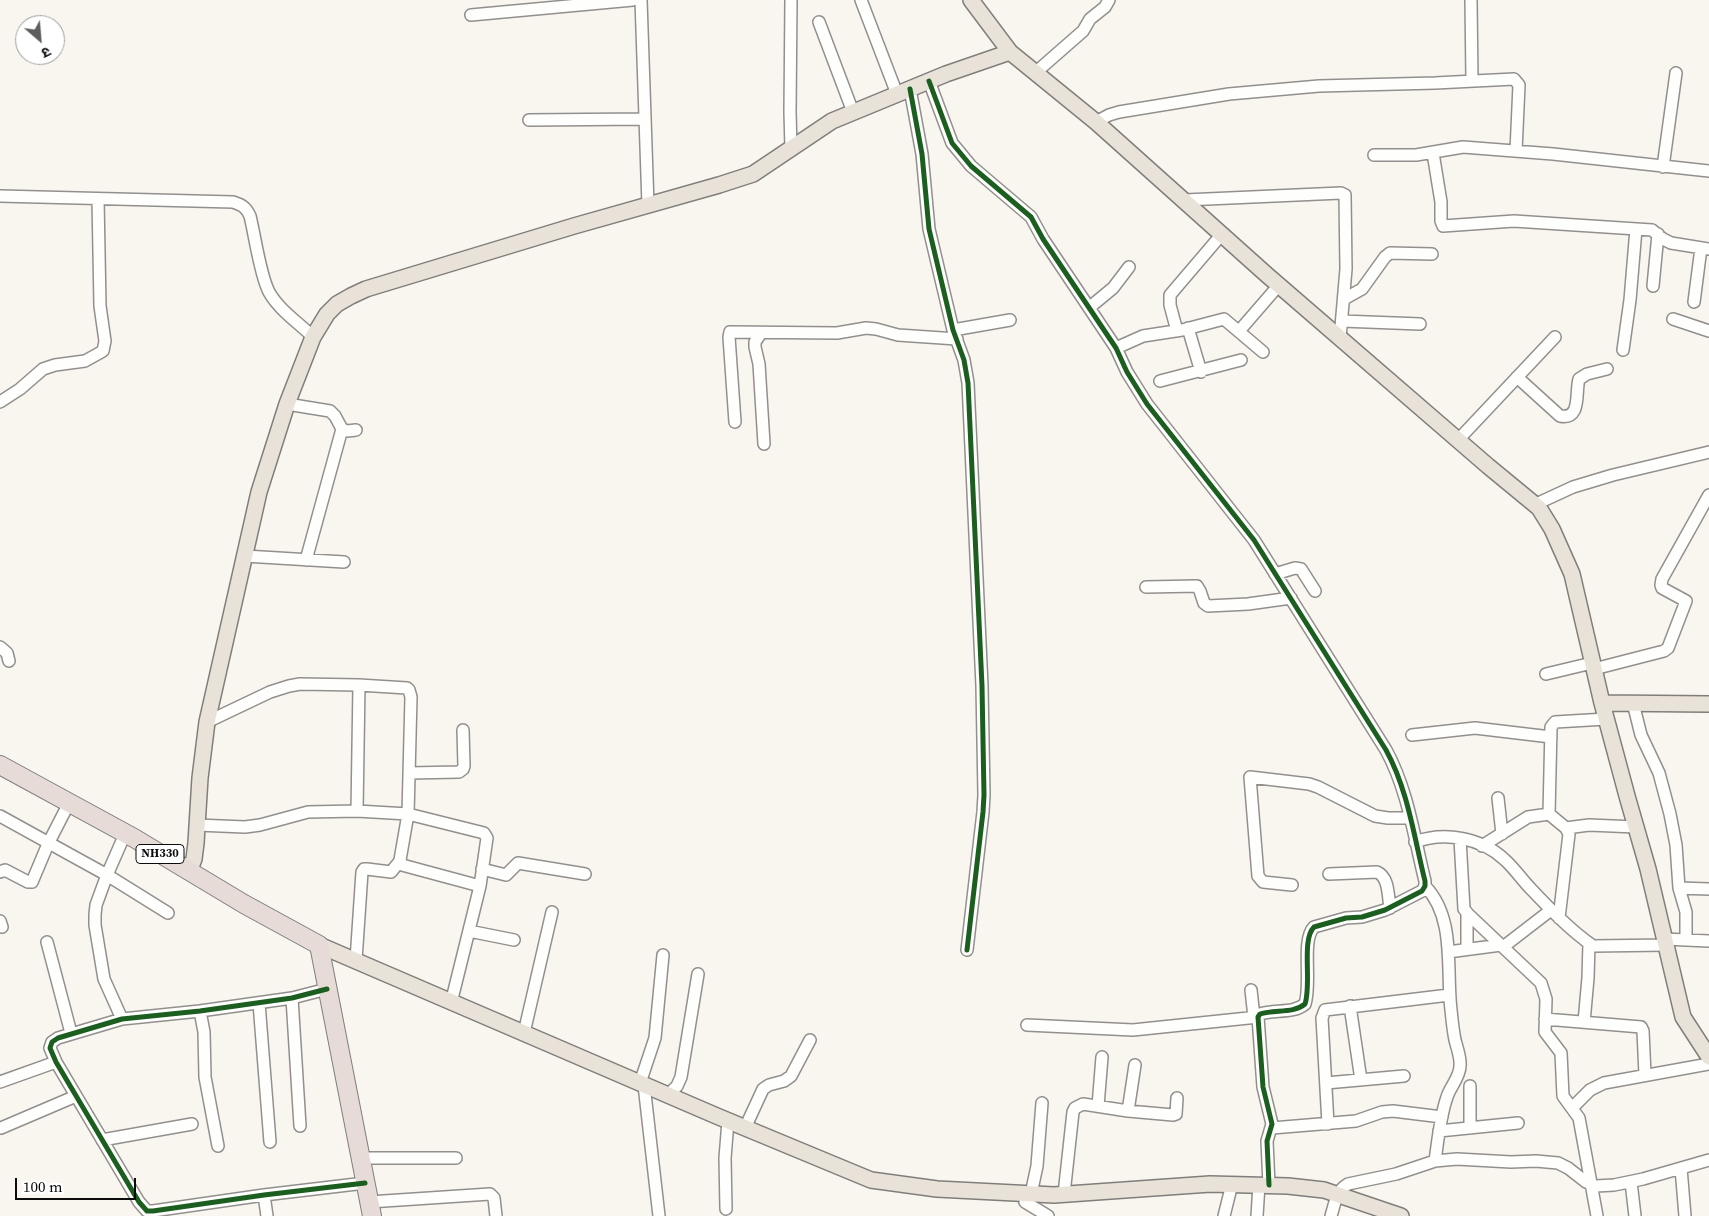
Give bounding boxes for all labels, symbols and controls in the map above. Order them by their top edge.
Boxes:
north arrow [15,15,65,65]
text: उ [38,42,55,63]
road number: NH330 [136,844,184,864]
scale bar [18,1168,139,1200]
text: 100 m [23,1176,63,1197]

